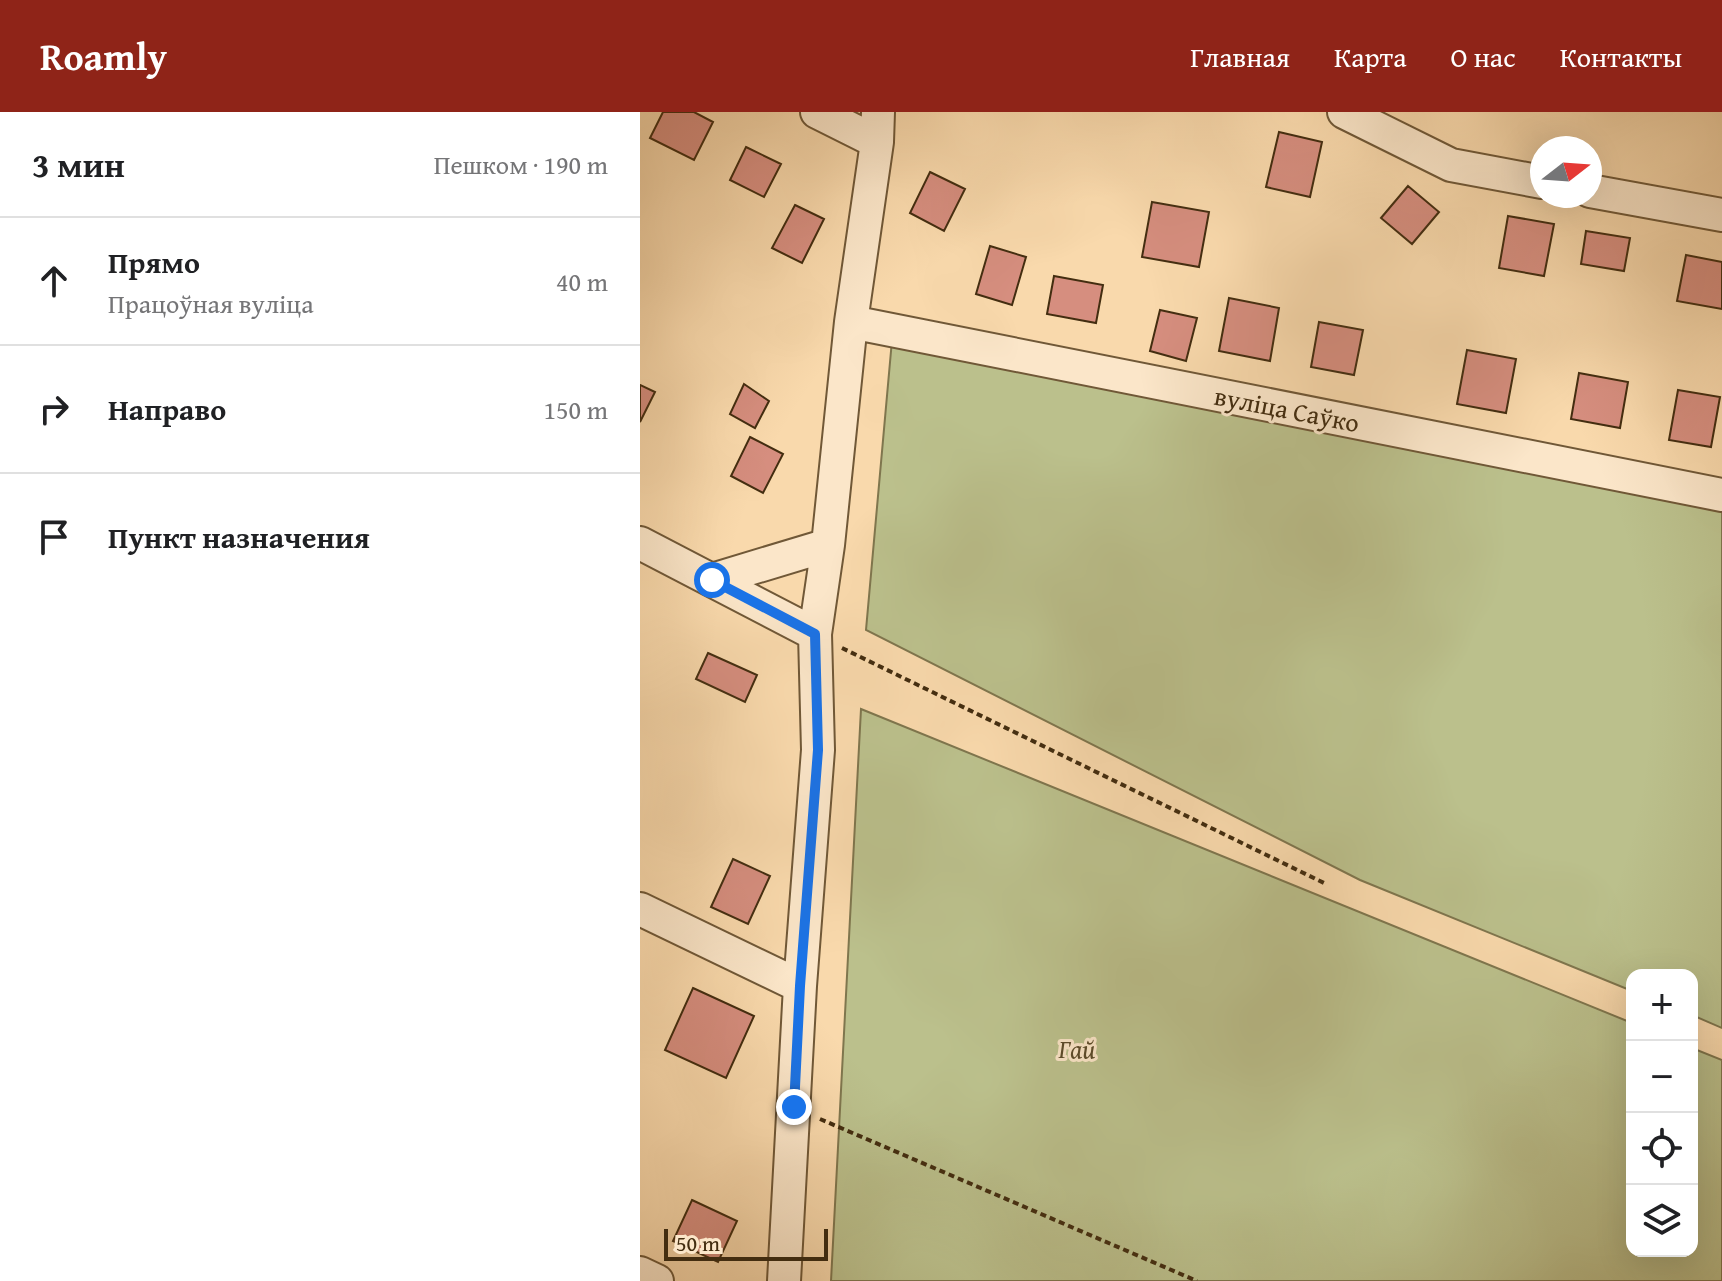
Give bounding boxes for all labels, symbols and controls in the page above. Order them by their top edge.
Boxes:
text: Roamly [40,28,167,84]
text: Главная [1190,36,1290,77]
text: Карта [1334,36,1406,77]
text: О нас [1450,36,1516,77]
text: Контакты [1560,36,1682,77]
north arrow [1530,136,1602,208]
text: 3 мин [32,140,125,189]
text: Пешком · 190 m [434,145,608,184]
text: Прямо [108,240,200,284]
icon: ahead [32,259,76,303]
text: 40 m [556,262,608,301]
text: Працоўная вуліца [108,284,314,323]
street label: вуліца Саўко [1211,376,1363,442]
icon: right [32,387,76,431]
text: Направо [108,387,226,431]
text: 150 m [543,390,608,429]
icon: arrive [32,515,76,559]
text: Пункт назначения [108,515,370,559]
route start [694,562,730,598]
map controls [1626,969,1698,1257]
button: + [1626,969,1698,1041]
park label: Гай [1057,1029,1096,1068]
button: − [1626,1041,1698,1113]
route end [776,1089,812,1125]
button: locate [1626,1113,1698,1185]
button: layers [1626,1185,1698,1257]
scale bar [664,1225,828,1261]
text: 50 m [676,1227,720,1259]

